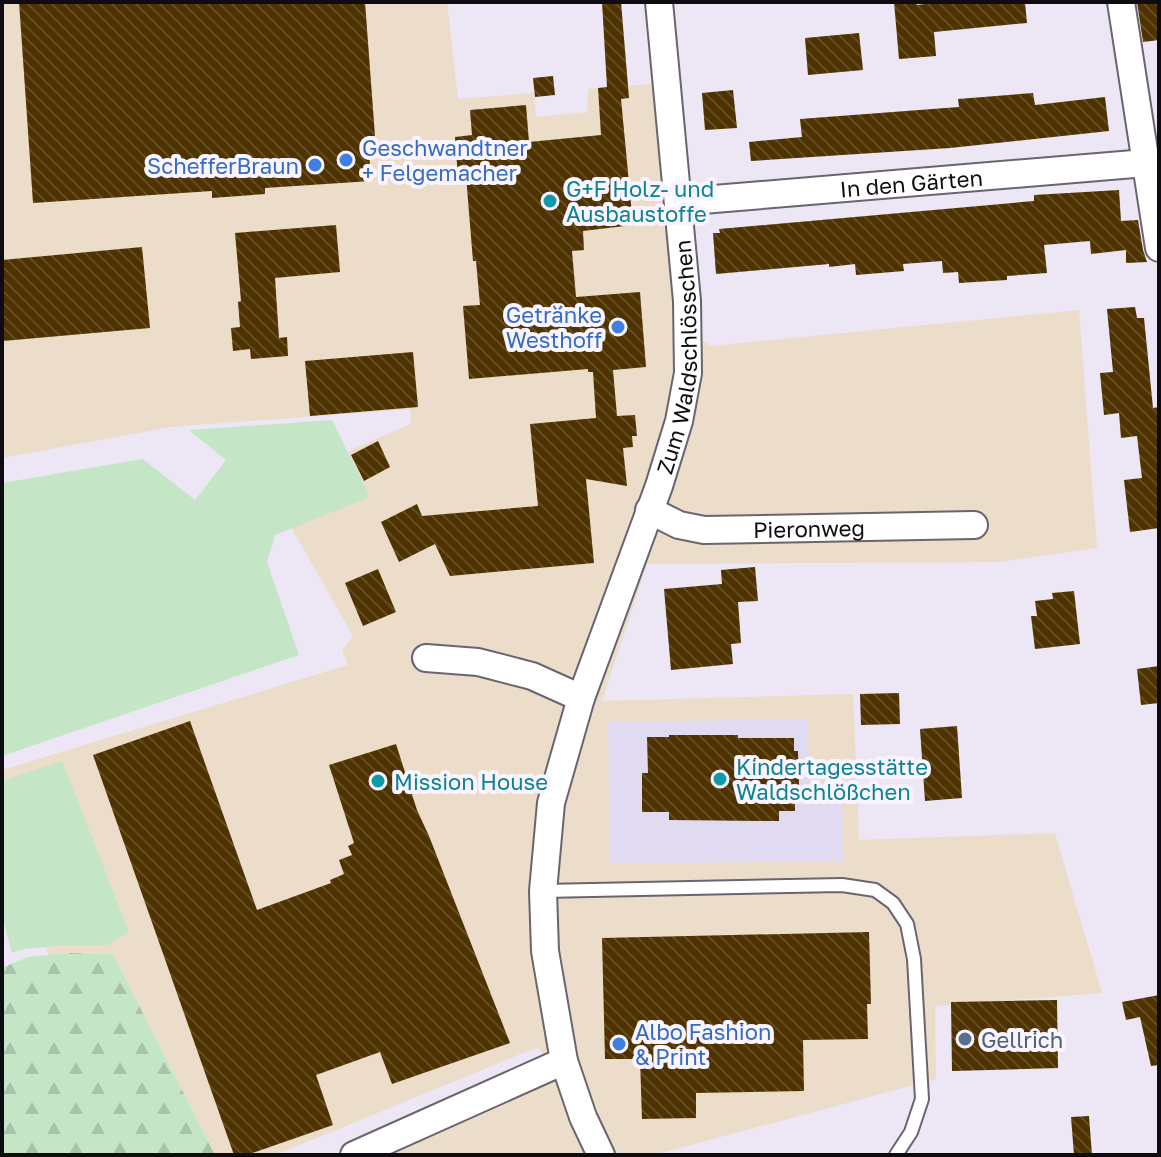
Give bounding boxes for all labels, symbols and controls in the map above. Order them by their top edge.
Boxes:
place label: Geschwandtner + Felgemacher [362,134,528,186]
marker: Geschwandtner + Felgemacher [337,151,355,169]
place label: SchefferBraun [147,152,299,179]
marker: SchefferBraun [306,156,324,174]
street label: In den Gärten [839,163,984,202]
place label: G+F Holz- und Ausbaustoffe [566,175,714,227]
marker: G+F Holz- und Ausbaustoffe [541,192,559,210]
street label: Zum Waldschlösschen [650,239,701,477]
place label: Getränke Westhoff [506,301,602,353]
marker: Getränke Westhoff [609,318,627,336]
street label: Pieronweg [753,514,865,543]
place label: Kindertagesstätte Waldschlößchen [736,753,928,805]
place label: Mission House [394,768,548,795]
marker: Kindertagesstätte Waldschlößchen [711,770,729,788]
marker: Mission House [369,772,387,790]
place label: Albo Fashion & Print [635,1018,771,1070]
place label: Gellrich [981,1026,1063,1053]
marker: Gellrich [956,1030,974,1048]
marker: Albo Fashion & Print [610,1035,628,1053]

